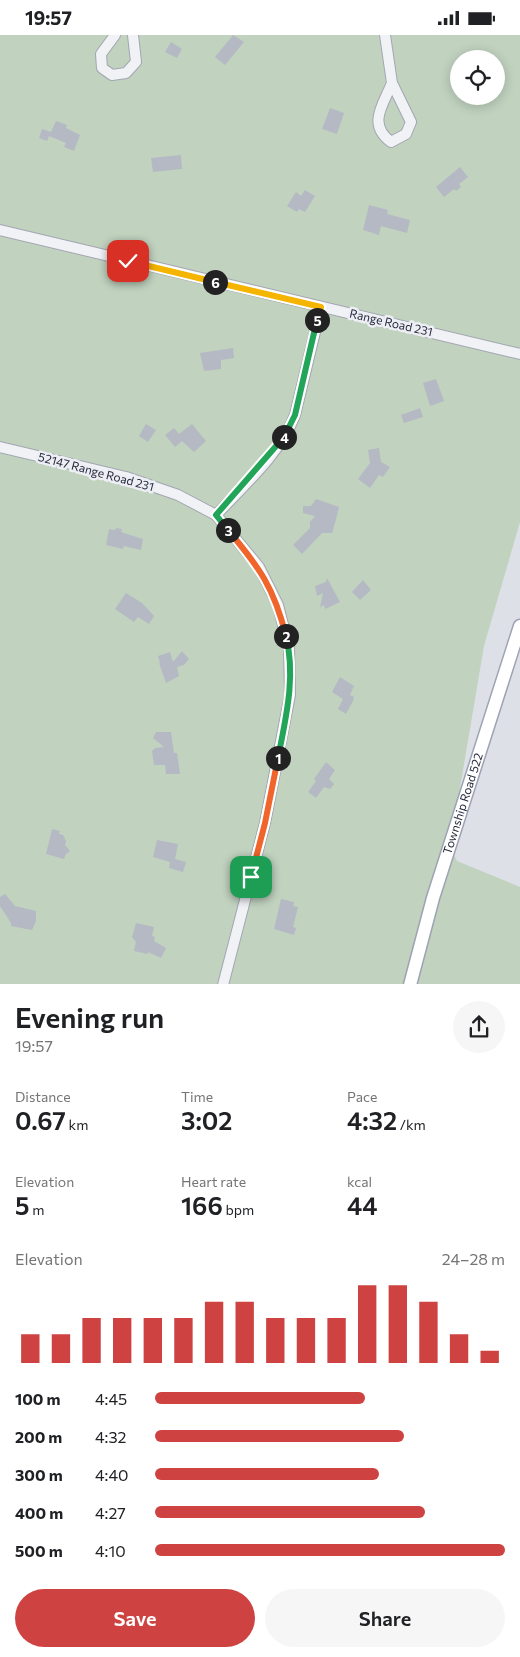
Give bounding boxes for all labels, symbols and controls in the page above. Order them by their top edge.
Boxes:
text: 19:57 [25,6,72,29]
map controls [450,50,505,105]
button: locate [450,50,505,105]
pin [107,240,149,282]
icon: check [114,247,142,275]
pin: 6 [202,269,228,295]
text: 6 [211,274,220,291]
street label: Range Road 231 [348,306,434,338]
pin: 5 [304,307,330,333]
text: 5 [313,312,322,329]
pin: 4 [272,425,296,449]
text: 4 [280,429,289,446]
street label: 52147 Range Road 231 [37,449,156,493]
pin: 3 [216,517,240,543]
text: 3 [224,522,233,539]
pin: 2 [274,623,298,649]
text: 2 [283,628,290,645]
pin: 1 [266,745,290,771]
text: 1 [275,750,282,767]
street label: Township Road 522 [439,751,485,856]
pin [230,856,272,898]
icon: arrive [237,863,265,891]
text: Evening run [15,1000,164,1034]
button: share [453,1001,505,1053]
text: 19:57 [15,1036,53,1055]
text: Distance [15,1088,71,1105]
text: Time [181,1088,213,1105]
text: Pace [347,1088,377,1105]
text: 0.67 [15,1105,66,1135]
text: 3:02 [181,1105,232,1135]
text: 4:32 [347,1105,397,1135]
text: km [66,1116,88,1133]
text: /km [397,1116,426,1133]
text: Elevation [15,1173,74,1190]
text: Heart rate [181,1173,246,1190]
text: kcal [347,1173,372,1190]
text: 5 [15,1190,30,1220]
text: 166 [181,1190,223,1220]
text: 44 [347,1190,377,1220]
text: m [30,1201,44,1218]
text: bpm [223,1201,254,1218]
text: Elevation [15,1249,83,1268]
text: 24–28 m [442,1249,505,1268]
text: 100 m [15,1389,61,1408]
text: 4:45 [95,1389,127,1408]
text: 200 m [15,1427,62,1446]
text: 4:32 [95,1427,126,1446]
text: 300 m [15,1465,63,1484]
text: 4:40 [95,1465,128,1484]
text: 400 m [15,1503,63,1522]
text: 4:27 [95,1503,126,1522]
text: 500 m [15,1541,63,1560]
text: 4:10 [95,1541,126,1560]
button: Save [15,1589,255,1647]
button: Share [265,1589,505,1647]

